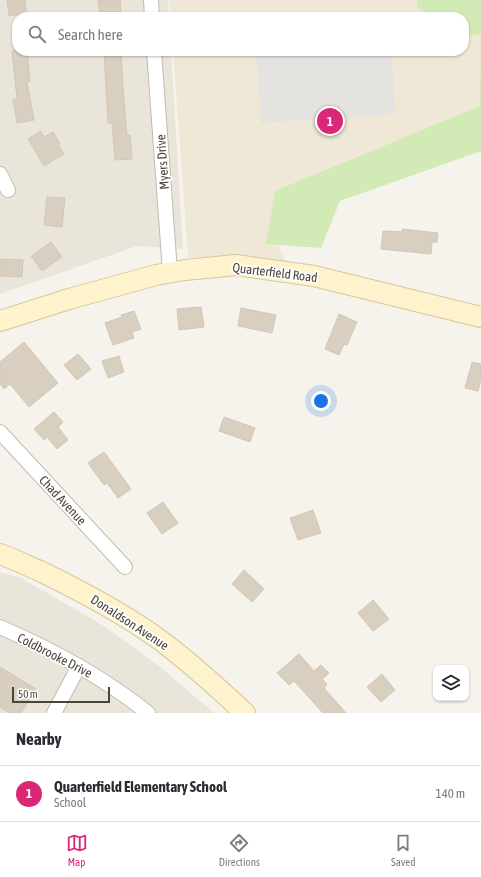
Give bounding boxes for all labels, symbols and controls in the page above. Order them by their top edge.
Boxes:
search box [12,12,469,56]
icon: search [26,23,48,45]
text: Search here [58,26,123,43]
pin: 1 [317,106,343,136]
street label: Myers Drive [153,134,172,190]
street label: Quarterfield Road [232,260,318,285]
your location [311,391,331,411]
street label: Chad Avenue [36,473,89,528]
street label: Donaldson Avenue [88,592,172,653]
street label: Coldbrooke Drive [15,630,95,681]
map controls [433,665,469,701]
button: layers [433,665,469,701]
scale bar [12,685,110,704]
text: 50 m [18,688,38,700]
text: Nearby [16,729,62,749]
text: Quarterfield Elementary School [54,778,227,795]
text: 1 [26,786,32,801]
text: 140 m [436,786,465,801]
text: School [54,795,86,810]
tab: Map [66,832,88,868]
tab: Directions [219,832,260,868]
tab: Saved [391,832,415,868]

